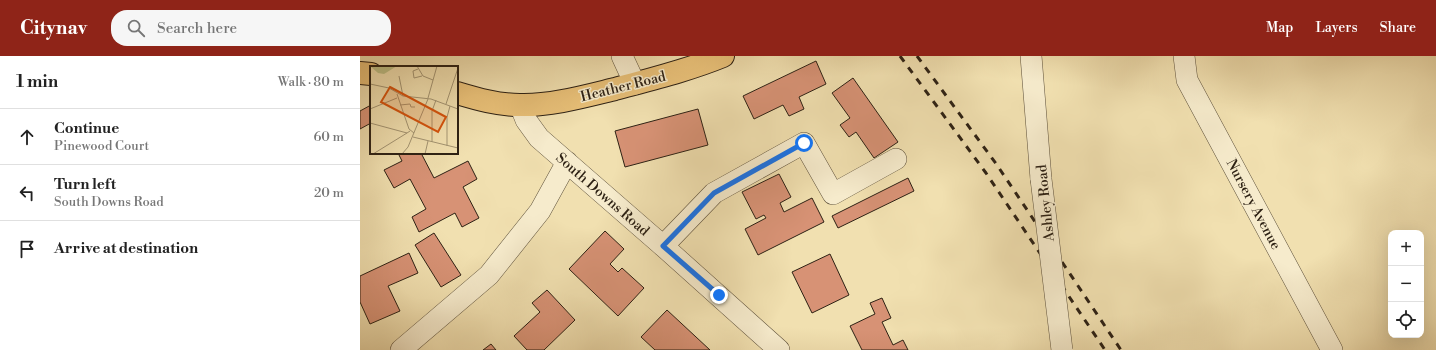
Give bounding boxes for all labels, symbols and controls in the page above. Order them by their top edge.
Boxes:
search box [111,10,391,46]
text: Citynav [20,16,87,40]
icon: search [125,17,147,39]
text: Search here [157,19,237,38]
text: Map [1266,19,1293,37]
text: Layers [1315,19,1358,37]
text: Share [1380,19,1416,37]
inset map [370,66,458,154]
street label: Heather Road [579,68,668,106]
text: 1 min [16,71,58,93]
text: Walk · 80 m [278,74,344,90]
text: Continue [54,119,119,138]
icon: ahead [16,126,38,148]
text: 60 m [313,129,344,145]
route start [795,134,813,152]
text: Pinewood Court [54,138,149,154]
street label: South Downs Road [552,149,653,240]
street label: Nursery Avenue [1222,156,1285,253]
street label: Ashley Road [1033,163,1059,243]
text: Turn left [54,175,116,194]
icon: left [16,182,38,204]
text: 20 m [314,185,344,201]
text: South Downs Road [54,194,164,210]
map controls [1388,230,1424,338]
button: + [1388,230,1424,266]
icon: arrive [16,238,38,260]
text: Arrive at destination [54,239,198,258]
button: − [1388,266,1424,302]
route end [710,286,728,304]
button: locate [1388,302,1424,338]

